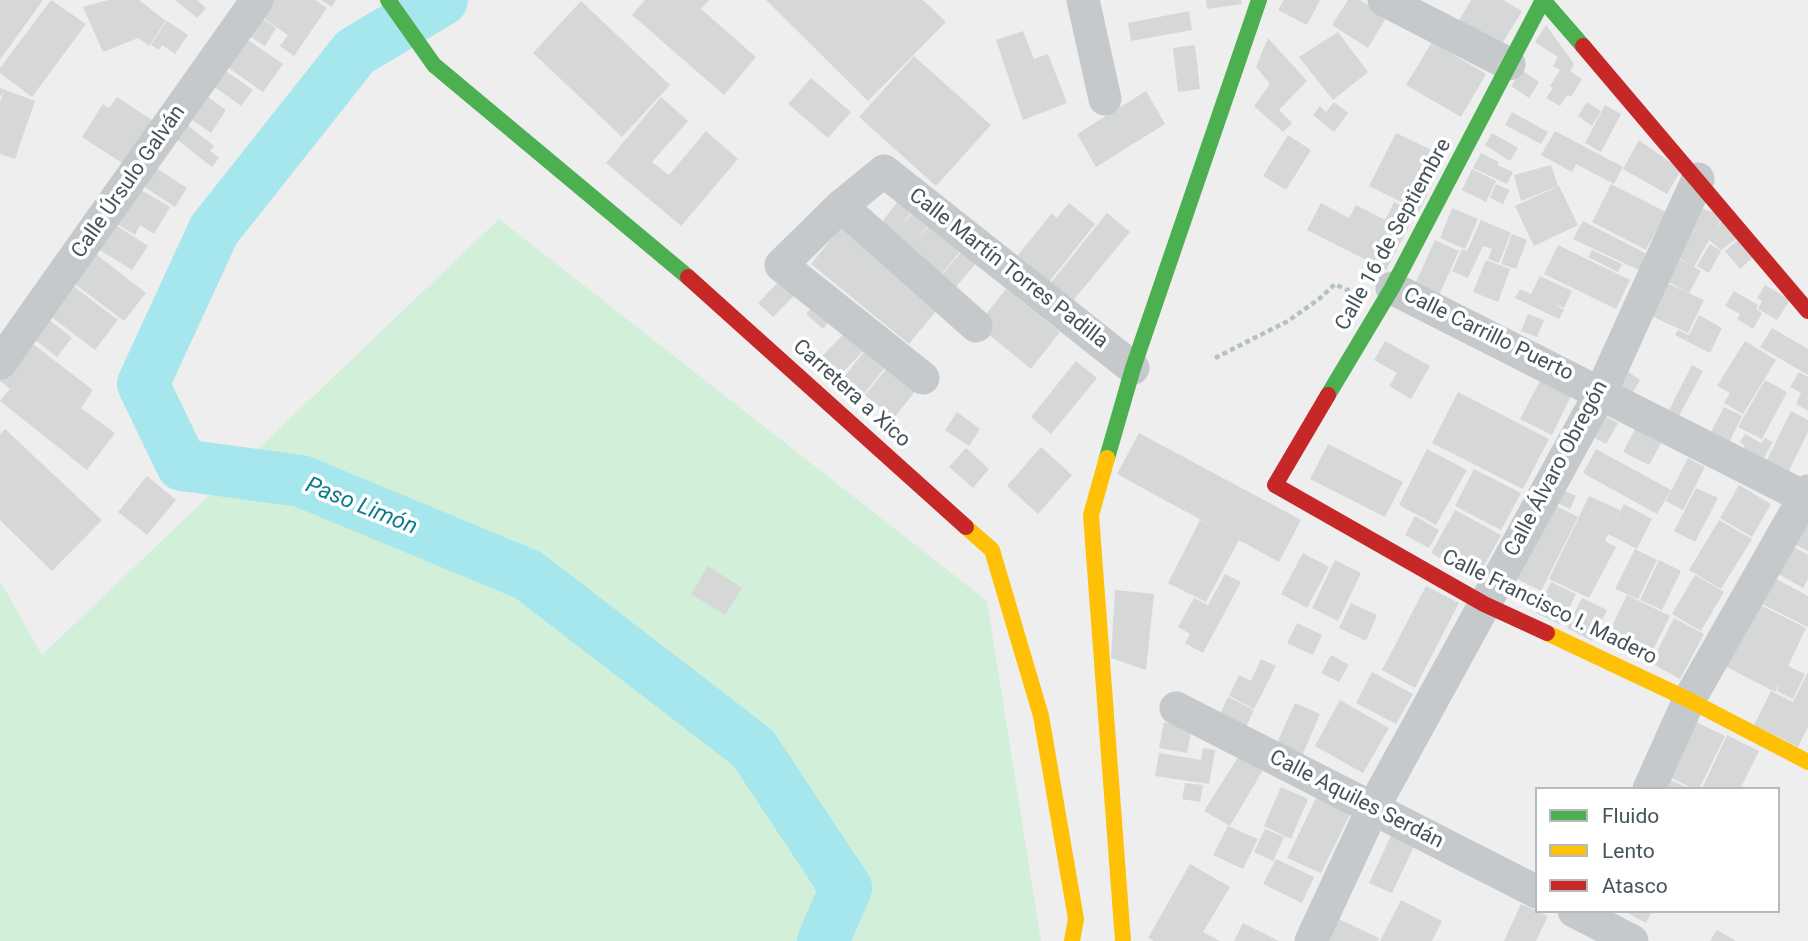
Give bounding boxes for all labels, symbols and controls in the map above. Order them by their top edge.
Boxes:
street label: Calle Úrsulo Galván [67,101,191,263]
street label: Calle 16 de Septiembre [1331,135,1457,335]
street label: Calle Martín Torres Padilla [903,183,1113,355]
street label: Calle Carrillo Puerto [1399,283,1577,387]
street label: Carretera a Xico [787,335,915,453]
street label: Calle Álvaro Obregón [1500,377,1614,561]
water label: Paso Limón [301,472,421,542]
street label: Calle Francisco I. Madero [1437,545,1661,671]
street label: Calle Aquiles Serdán [1265,745,1447,855]
legend [1535,787,1780,913]
text: Fluido [1602,804,1659,828]
text: Lento [1602,839,1655,863]
text: Atasco [1602,874,1668,898]

